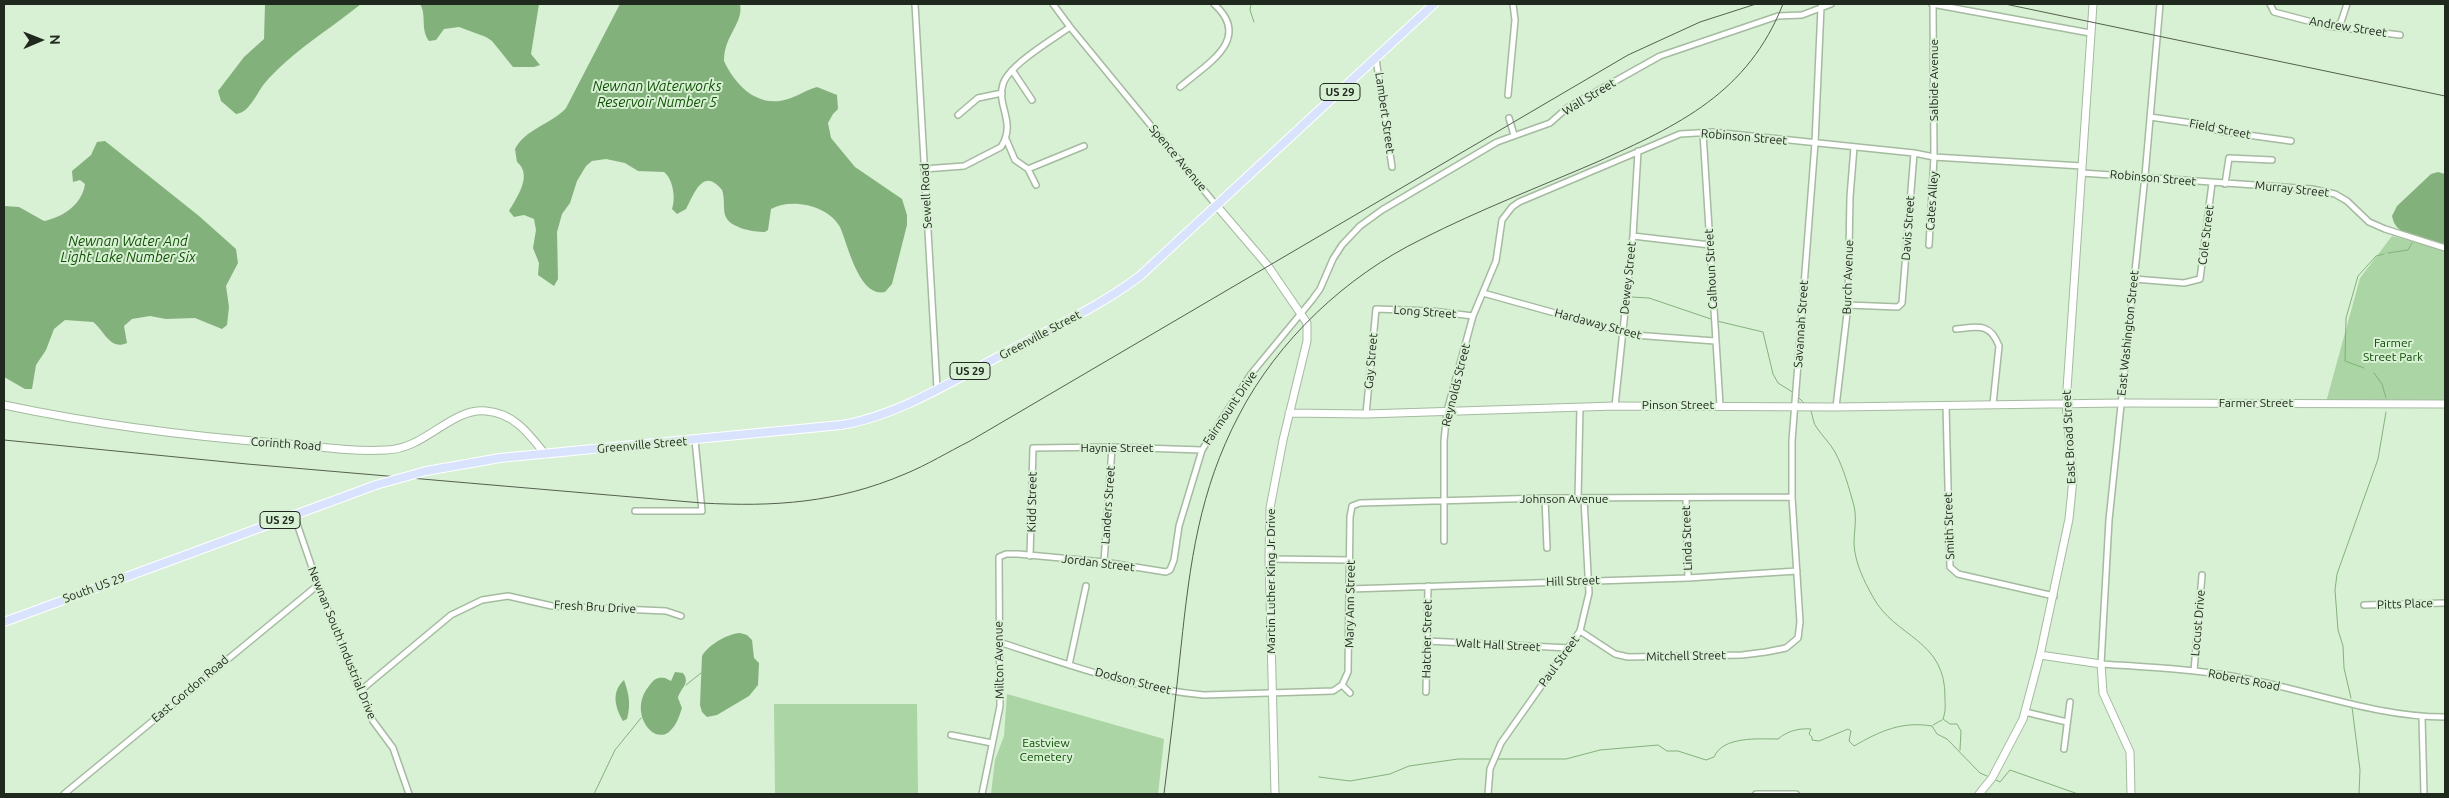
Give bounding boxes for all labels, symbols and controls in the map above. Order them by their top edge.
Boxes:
street label: Andrew Street [2308,14,2388,40]
north arrow [15,15,65,65]
text: N [47,34,63,45]
street label: Salbide Avenue [1927,39,1941,121]
street label: Lambert Street [1372,71,1398,155]
street label: Wall Street [1560,75,1618,119]
water label: Newnan Waterworks Reservoir Number 5 [593,78,721,110]
road number: US 29 [1320,84,1360,100]
street label: Field Street [2188,116,2252,142]
street label: Spence Avenue [1146,122,1210,194]
street label: Robinson Street [1700,126,1788,148]
street label: Sewell Road [917,163,935,229]
street label: Robinson Street [2109,167,2197,189]
street label: Cates Alley [1923,171,1941,231]
street label: Murray Street [2254,178,2330,200]
street label: Davis Street [1899,195,1917,261]
street label: Cole Street [2195,204,2217,266]
street label: Calhoun Street [1702,228,1720,310]
water label: Newnan Water And Light Lake Number Six [60,233,196,266]
street label: Burch Avenue [1840,239,1856,315]
street label: Dewey Street [1617,241,1639,315]
street label: East Washington Street [2114,270,2142,396]
street label: Savannah Street [1791,280,1811,368]
street label: Long Street [1393,303,1457,321]
street label: Hardaway Street [1553,305,1643,343]
street label: Greenville Street [997,307,1083,363]
street label: Gay Street [1361,332,1381,390]
park label: Farmer Street Park [2363,336,2423,364]
street label: Reynolds Street [1439,342,1473,428]
road number: US 29 [950,362,990,380]
street label: Fairmount Drive [1200,368,1260,448]
street label: East Broad Street [2059,390,2079,484]
street label: Farmer Street [2219,396,2293,410]
street label: Pinson Street [1642,398,1714,412]
street label: Corinth Road [250,434,322,454]
street label: Greenville Street [596,434,688,456]
street label: Haynie Street [1081,441,1153,455]
street label: Landers Street [1098,465,1118,545]
street label: Kidd Street [1024,472,1040,532]
street label: Johnson Avenue [1520,492,1608,506]
street label: Smith Street [1941,492,1957,560]
street label: Linda Street [1679,505,1695,571]
street label: Martin Luther King Jr Drive [1264,508,1278,654]
road number: US 29 [260,512,300,528]
street label: Jordan Street [1061,551,1135,575]
street label: Mary Ann Street [1342,560,1358,648]
street label: Newnan South Industrial Drive [305,565,379,721]
street label: South US 29 [61,570,127,606]
street label: Hill Street [1546,573,1600,589]
street label: Locust Drive [2188,589,2208,657]
street label: Pitts Place [2377,596,2433,612]
street label: Fresh Bru Drive [554,598,636,616]
street label: Hatcher Street [1419,599,1435,679]
street label: Milton Avenue [991,621,1007,699]
street label: Paul Street [1536,633,1582,689]
street label: Walt Hall Street [1455,636,1541,654]
street label: Mitchell Street [1646,648,1726,664]
street label: East Gordon Road [148,653,232,725]
street label: Dodson Street [1093,665,1173,697]
street label: Roberts Road [2207,666,2281,694]
park label: Eastview Cemetery [1020,736,1072,764]

